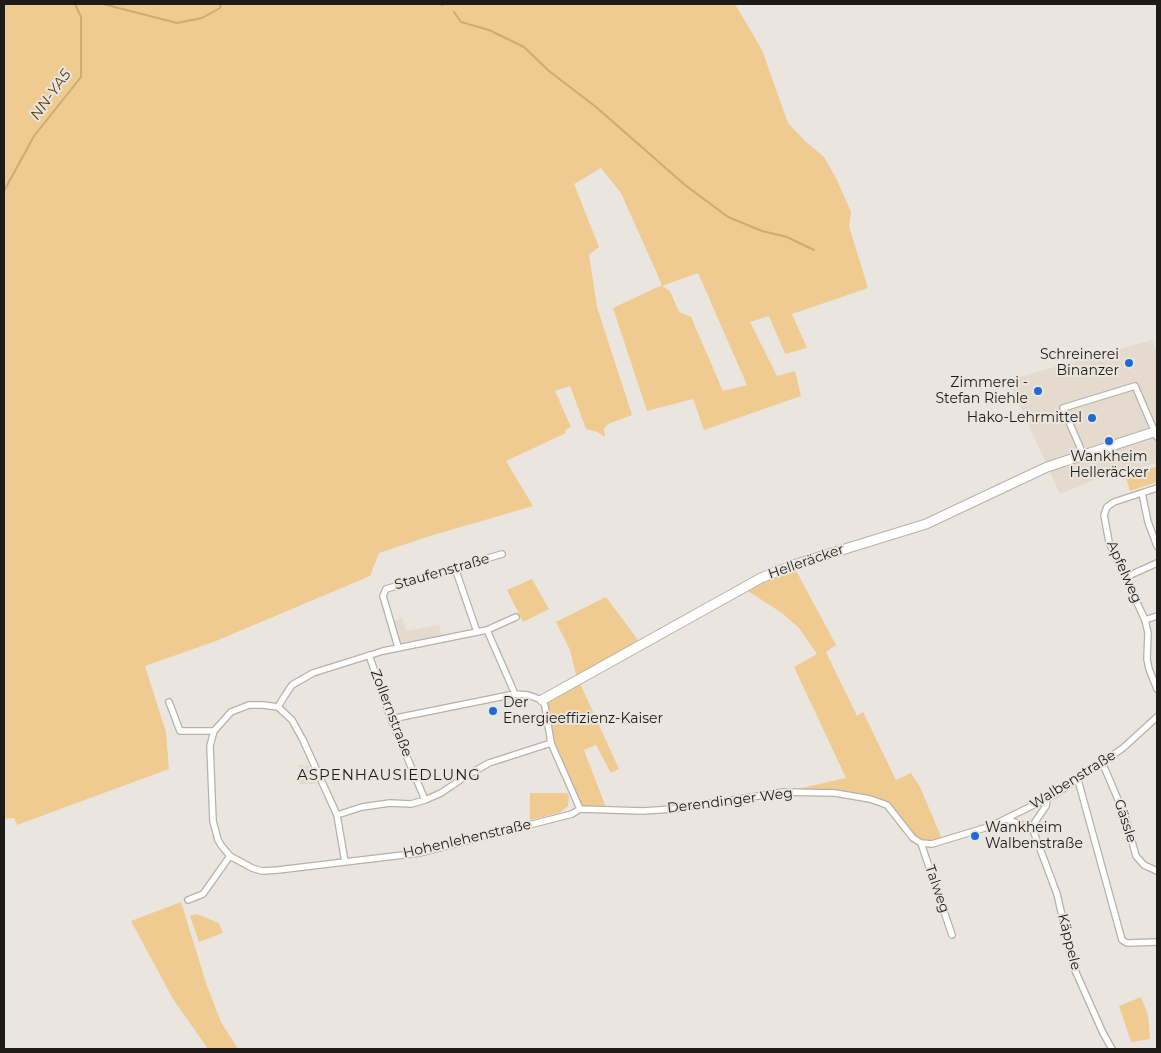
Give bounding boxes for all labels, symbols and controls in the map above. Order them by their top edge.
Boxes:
water label: NN-YA5 [27,66,75,124]
place label: Schreinerei Binanzer [1040,347,1119,380]
marker: Schreinerei Binanzer [1123,357,1135,369]
place label: Zimmerei - Stefan Riehle [935,375,1028,408]
marker: Zimmerei - Stefan Riehle [1032,385,1044,397]
place label: Hako-Lehrmittel [967,410,1082,426]
marker: Hako-Lehrmittel [1086,412,1098,424]
marker: Wankheim Helleräcker [1103,435,1115,447]
place label: Wankheim Helleräcker [1069,449,1149,482]
street label: Apfelweg [1103,538,1145,606]
street label: Helleräcker [766,541,846,583]
street label: Staufenstraße [393,550,491,594]
street label: Zollernstraße [367,667,415,759]
place label: Der Energieeffizienz-Kaiser [503,695,663,728]
marker: Der Energieeffizienz-Kaiser [487,705,499,717]
street label: Walbenstraße [1027,747,1119,813]
district label: ASPENHAUSIEDLUNG [295,767,483,785]
street label: Derendinger Weg [666,785,794,817]
street label: Gässle [1110,797,1140,845]
street label: Hohenlehenstraße [401,816,533,862]
place label: Wankheim Walbenstraße [985,820,1083,852]
marker: Wankheim Walbenstraße [969,830,981,842]
street label: Talweg [921,863,953,915]
street label: Käppele [1054,912,1084,972]

